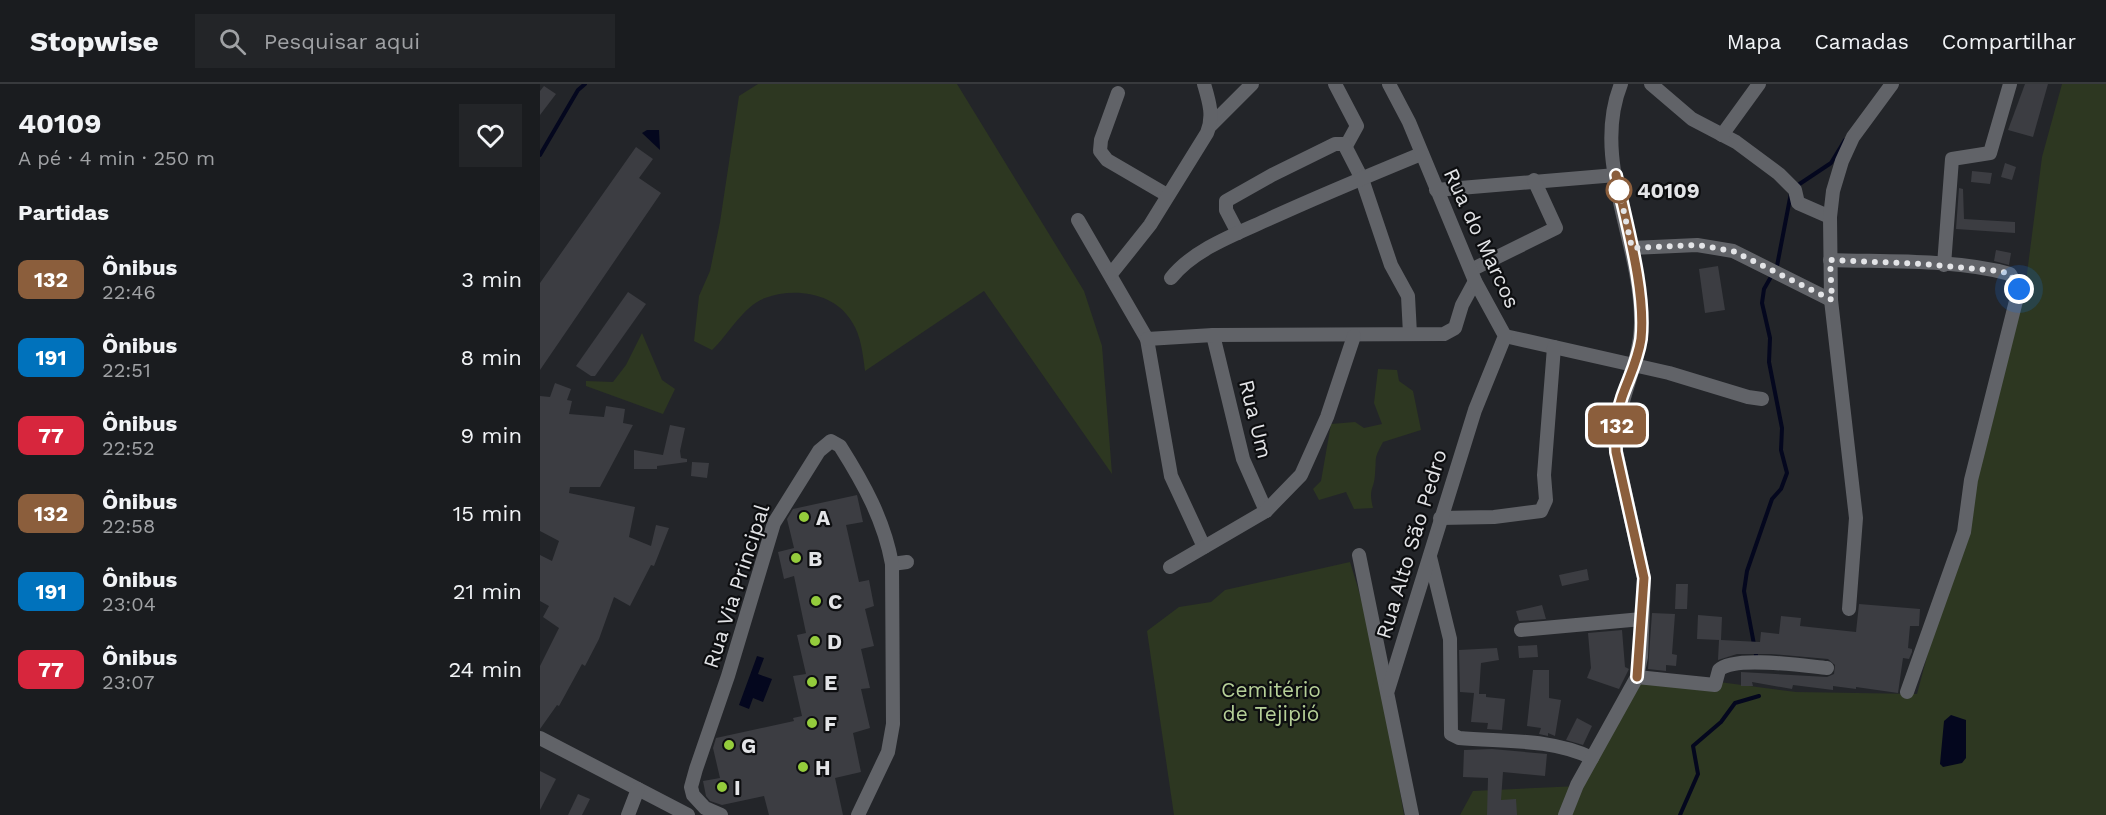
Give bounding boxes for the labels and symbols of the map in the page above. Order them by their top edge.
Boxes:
street label: Rua do Marcos [1439,164,1525,312]
marker: 40109 [1606,177,1632,203]
place label: 40109 [1637,178,1700,203]
your location [2004,274,2034,304]
street label: Rua Um [1234,377,1278,461]
line badge: 132 [1582,406,1652,444]
street label: Rua Alto São Pedro [1370,446,1452,642]
street label: Rua Via Principal [698,500,774,671]
place label: A [816,505,831,530]
marker: A [797,510,811,524]
place label: B [808,546,822,571]
marker: B [789,551,803,565]
place label: C [828,589,842,614]
marker: C [809,594,823,608]
place label: D [827,629,842,654]
marker: D [808,634,822,648]
place label: E [824,670,837,695]
marker: E [805,675,819,689]
park label: Cemitério de Tejipió [1221,677,1321,726]
place label: F [824,711,837,736]
marker: F [805,716,819,730]
place label: G [741,733,756,758]
marker: G [722,738,736,752]
place label: H [815,755,831,780]
marker: H [796,760,810,774]
place label: I [734,775,741,800]
marker: I [715,780,729,794]

